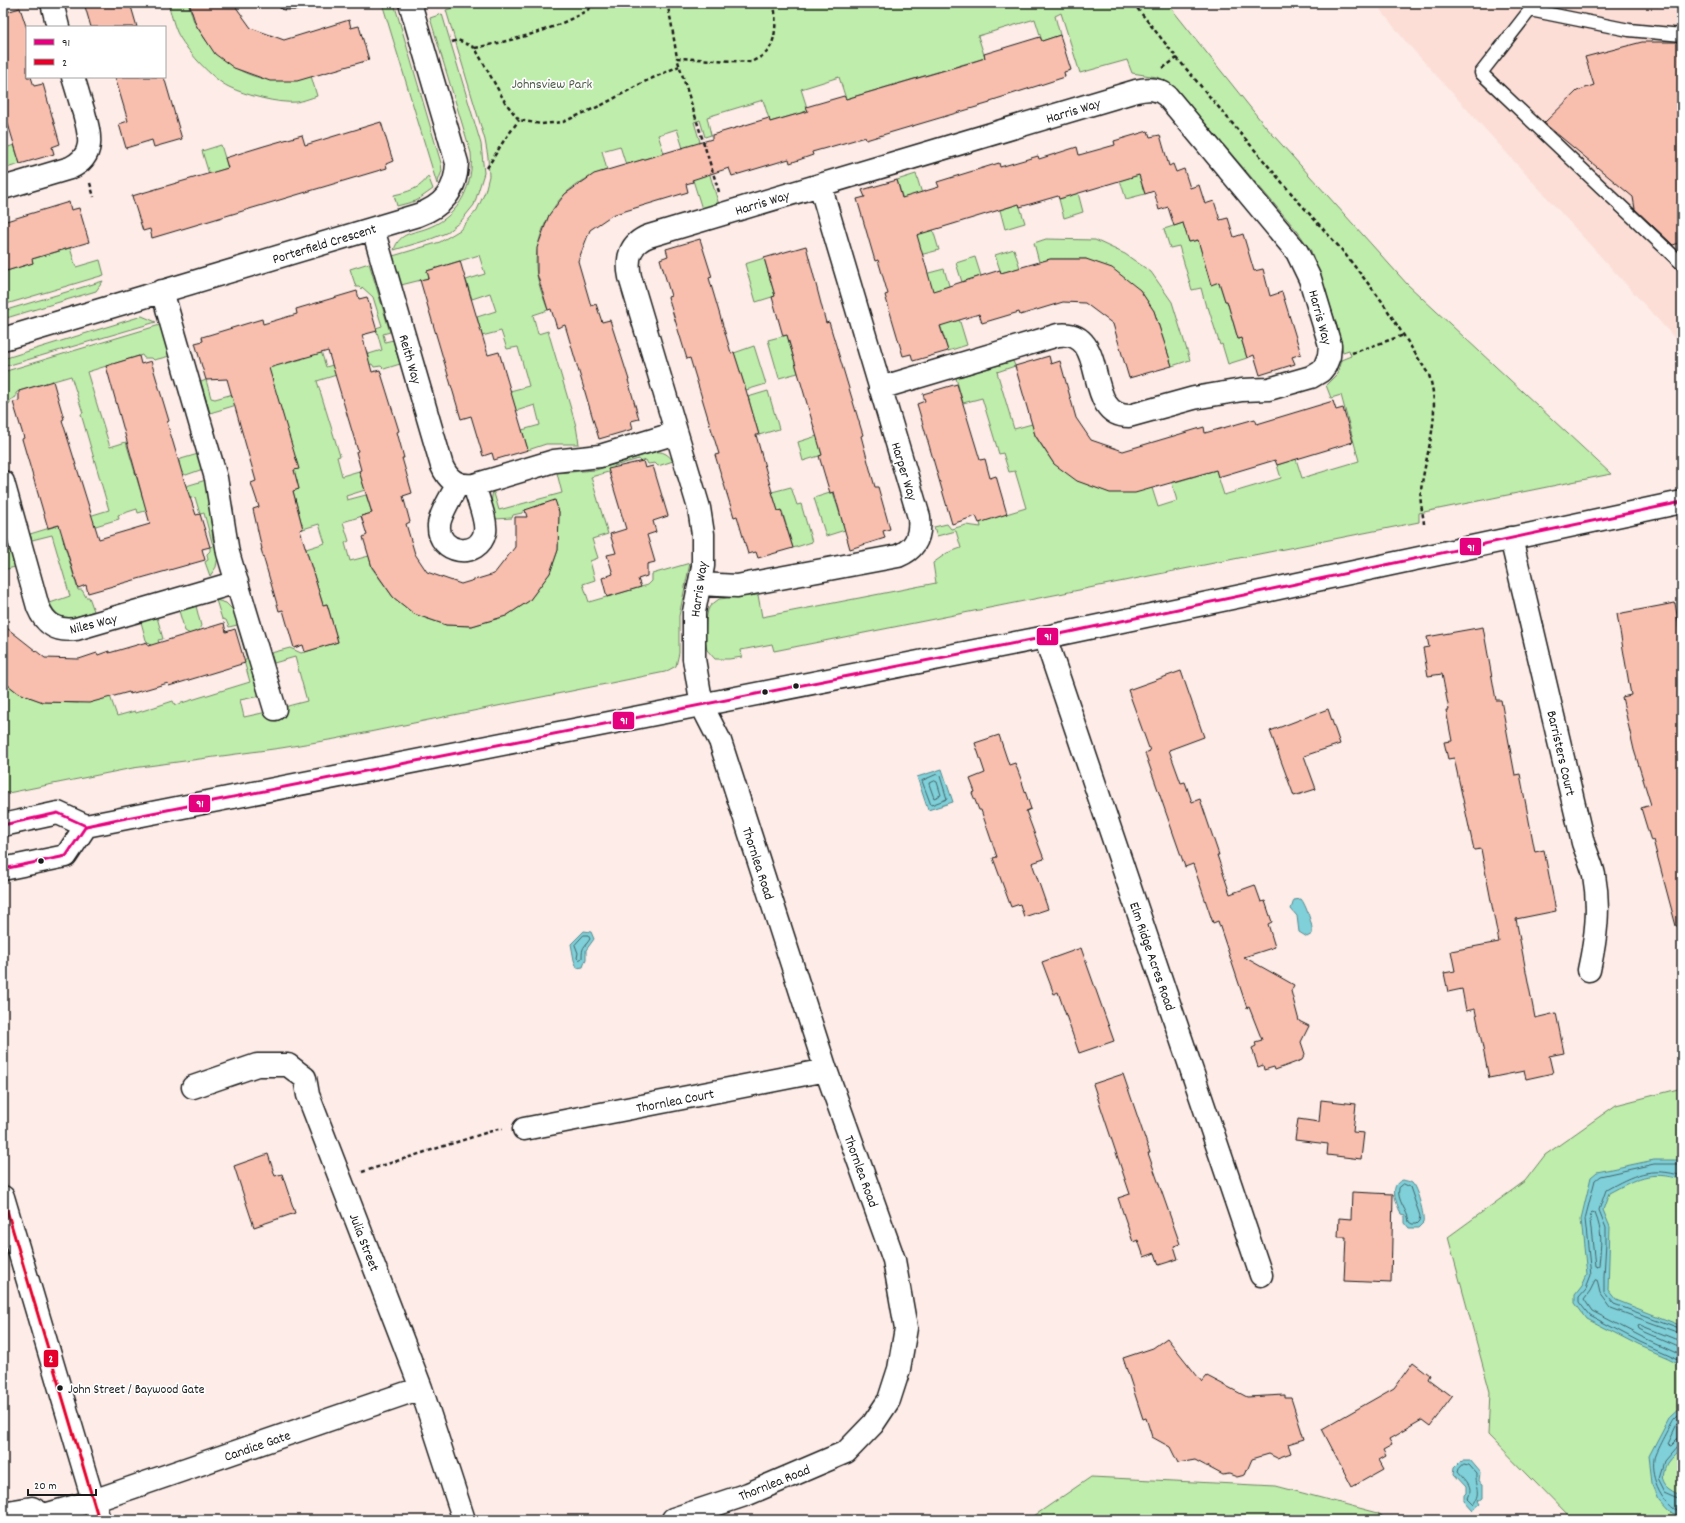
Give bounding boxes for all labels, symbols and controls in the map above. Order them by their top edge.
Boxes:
legend [26,26,166,78]
text: 91 [62,35,70,52]
text: 2 [62,55,67,72]
park label: Johnsview Park [512,75,593,95]
street label: Harris Way [1044,94,1104,130]
street label: Harris Way [733,186,793,222]
street label: Porterfield Crescent [270,220,379,270]
street label: Harris Way [1302,288,1336,347]
street label: Reith Way [392,332,426,387]
street label: Harper Way [885,440,922,504]
line badge: 91 [1459,537,1482,556]
text: 91 [1467,541,1475,557]
street label: Harris Way [686,560,714,618]
street label: Niles Way [68,609,120,640]
line badge: 91 [1036,627,1059,646]
text: 91 [1044,630,1052,646]
unlabelled marker [791,681,801,691]
unlabelled marker [760,687,770,697]
street label: Barristers Court [1540,709,1580,798]
line badge: 91 [612,711,635,730]
text: 91 [620,714,628,730]
line badge: 91 [188,794,211,813]
text: 91 [196,797,204,813]
street label: Thornlea Road [736,825,778,903]
unlabelled marker [36,856,46,866]
street label: Elm Ridge Acres Road [1123,900,1179,1014]
street label: Thornlea Court [635,1085,716,1119]
street label: Thornlea Road [838,1133,882,1211]
street label: Julia Street [343,1211,383,1275]
line badge: 2 [43,1349,59,1368]
text: 2 [49,1352,54,1368]
place label: John Street / Baywood Gate [68,1381,205,1400]
marker: John Street / Baywood Gate [55,1383,65,1393]
street label: Candice Gate [222,1426,294,1468]
street label: Thornlea Road [736,1460,813,1507]
scale bar [28,1471,96,1497]
text: 20 m [34,1478,57,1495]

